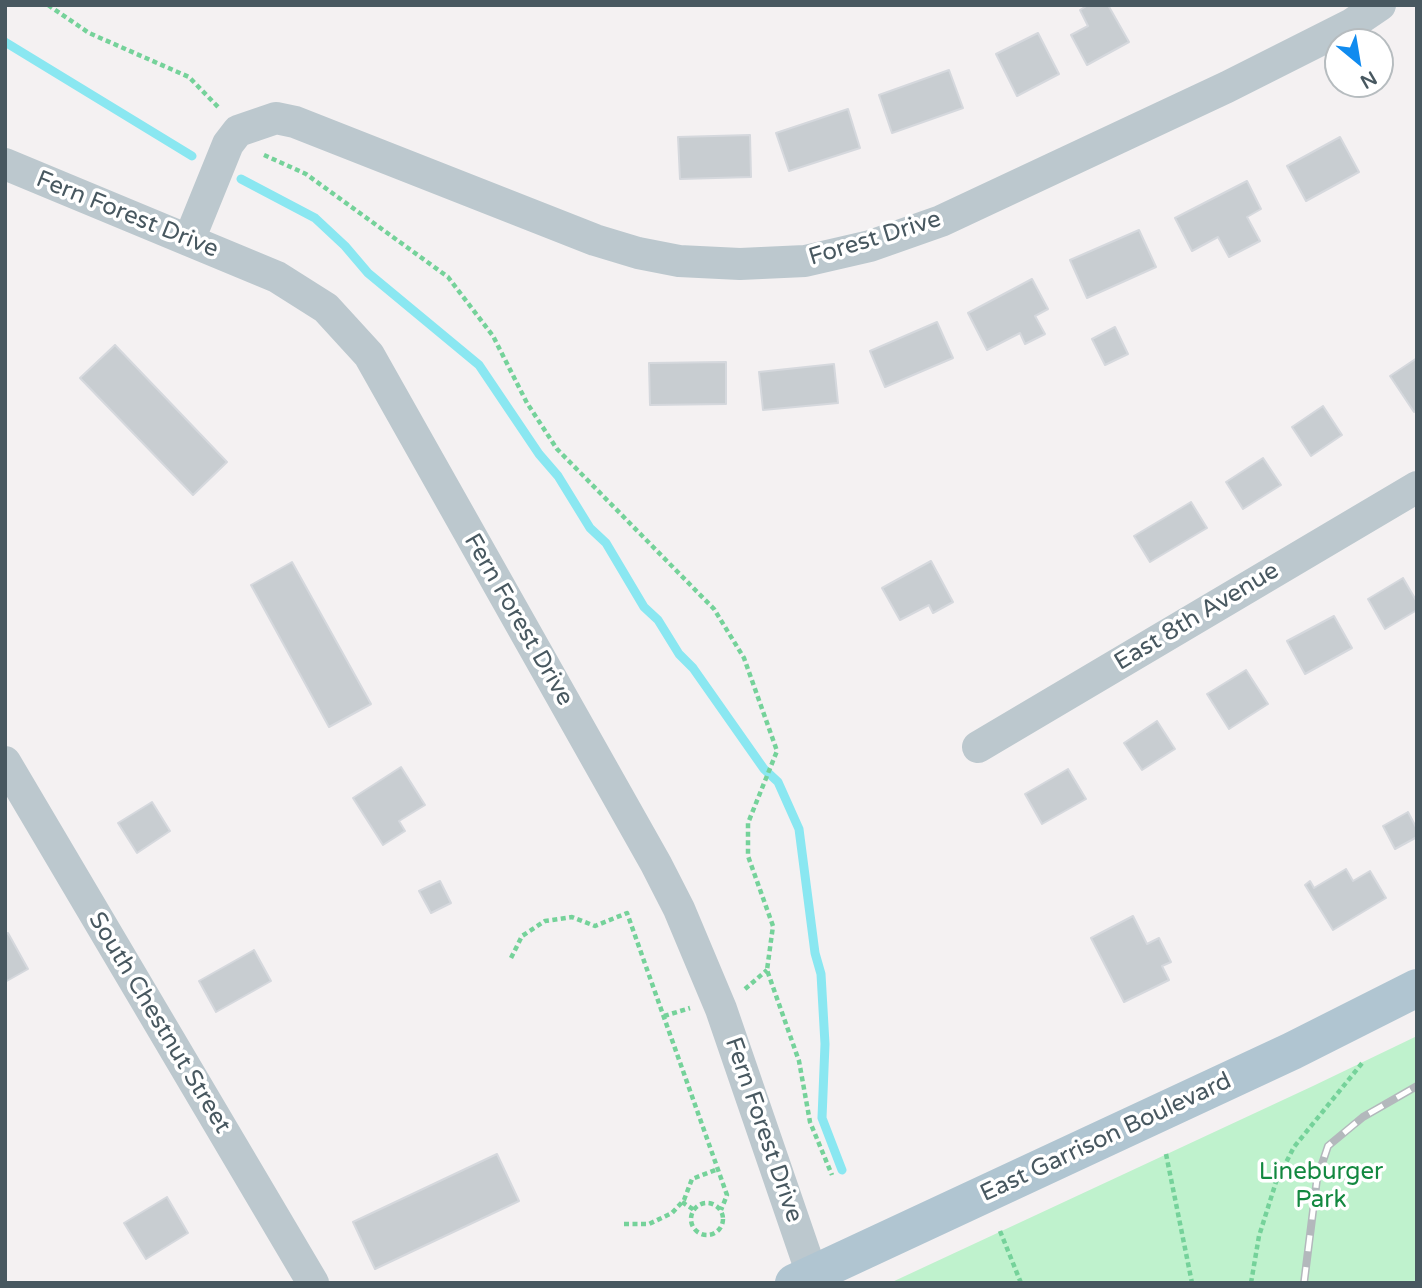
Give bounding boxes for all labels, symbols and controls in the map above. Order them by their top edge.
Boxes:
north arrow [1324,28,1394,98]
text: N [1356,66,1381,93]
street label: Fern Forest Drive [32,165,222,265]
street label: Forest Drive [805,205,945,273]
street label: Fern Forest Drive [457,529,579,711]
street label: East 8th Avenue [1110,557,1284,677]
street label: South Chestnut Street [82,907,236,1139]
street label: Fern Forest Drive [718,1034,808,1226]
street label: East Garrison Boulevard [976,1067,1236,1209]
park label: Lineburger Park [1259,1159,1383,1215]

